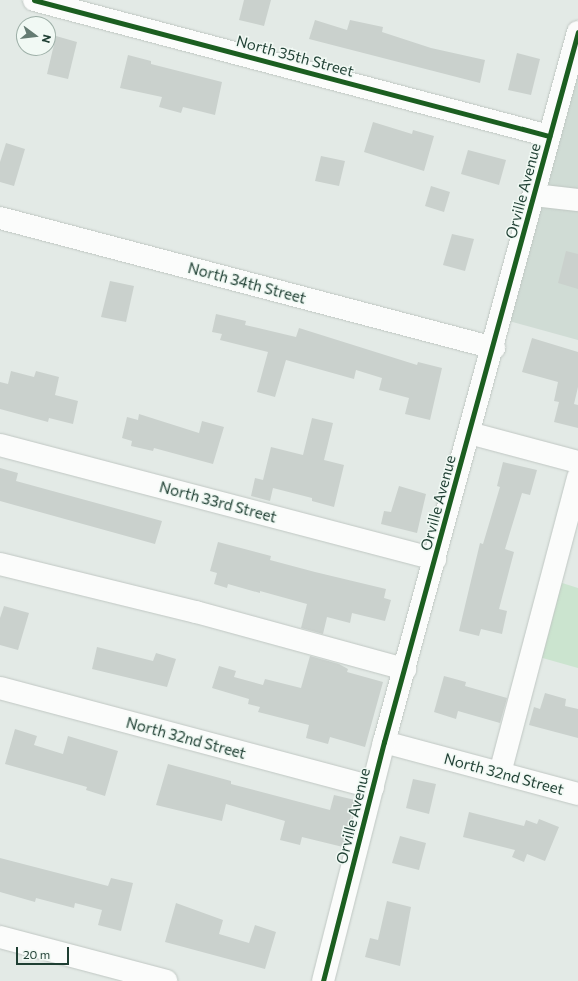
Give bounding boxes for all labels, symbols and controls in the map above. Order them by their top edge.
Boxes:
north arrow [16,16,56,56]
street label: North 35th Street [234,32,356,80]
text: N [40,33,54,45]
street label: Orville Avenue [502,141,544,241]
street label: North 34th Street [186,259,308,307]
street label: Orville Avenue [417,453,459,553]
street label: North 33rd Street [157,478,279,526]
street label: North 32nd Street [124,713,248,763]
street label: North 32nd Street [442,749,566,799]
street label: Orville Avenue [332,766,374,866]
scale bar [18,939,71,965]
text: 20 m [23,947,50,961]

